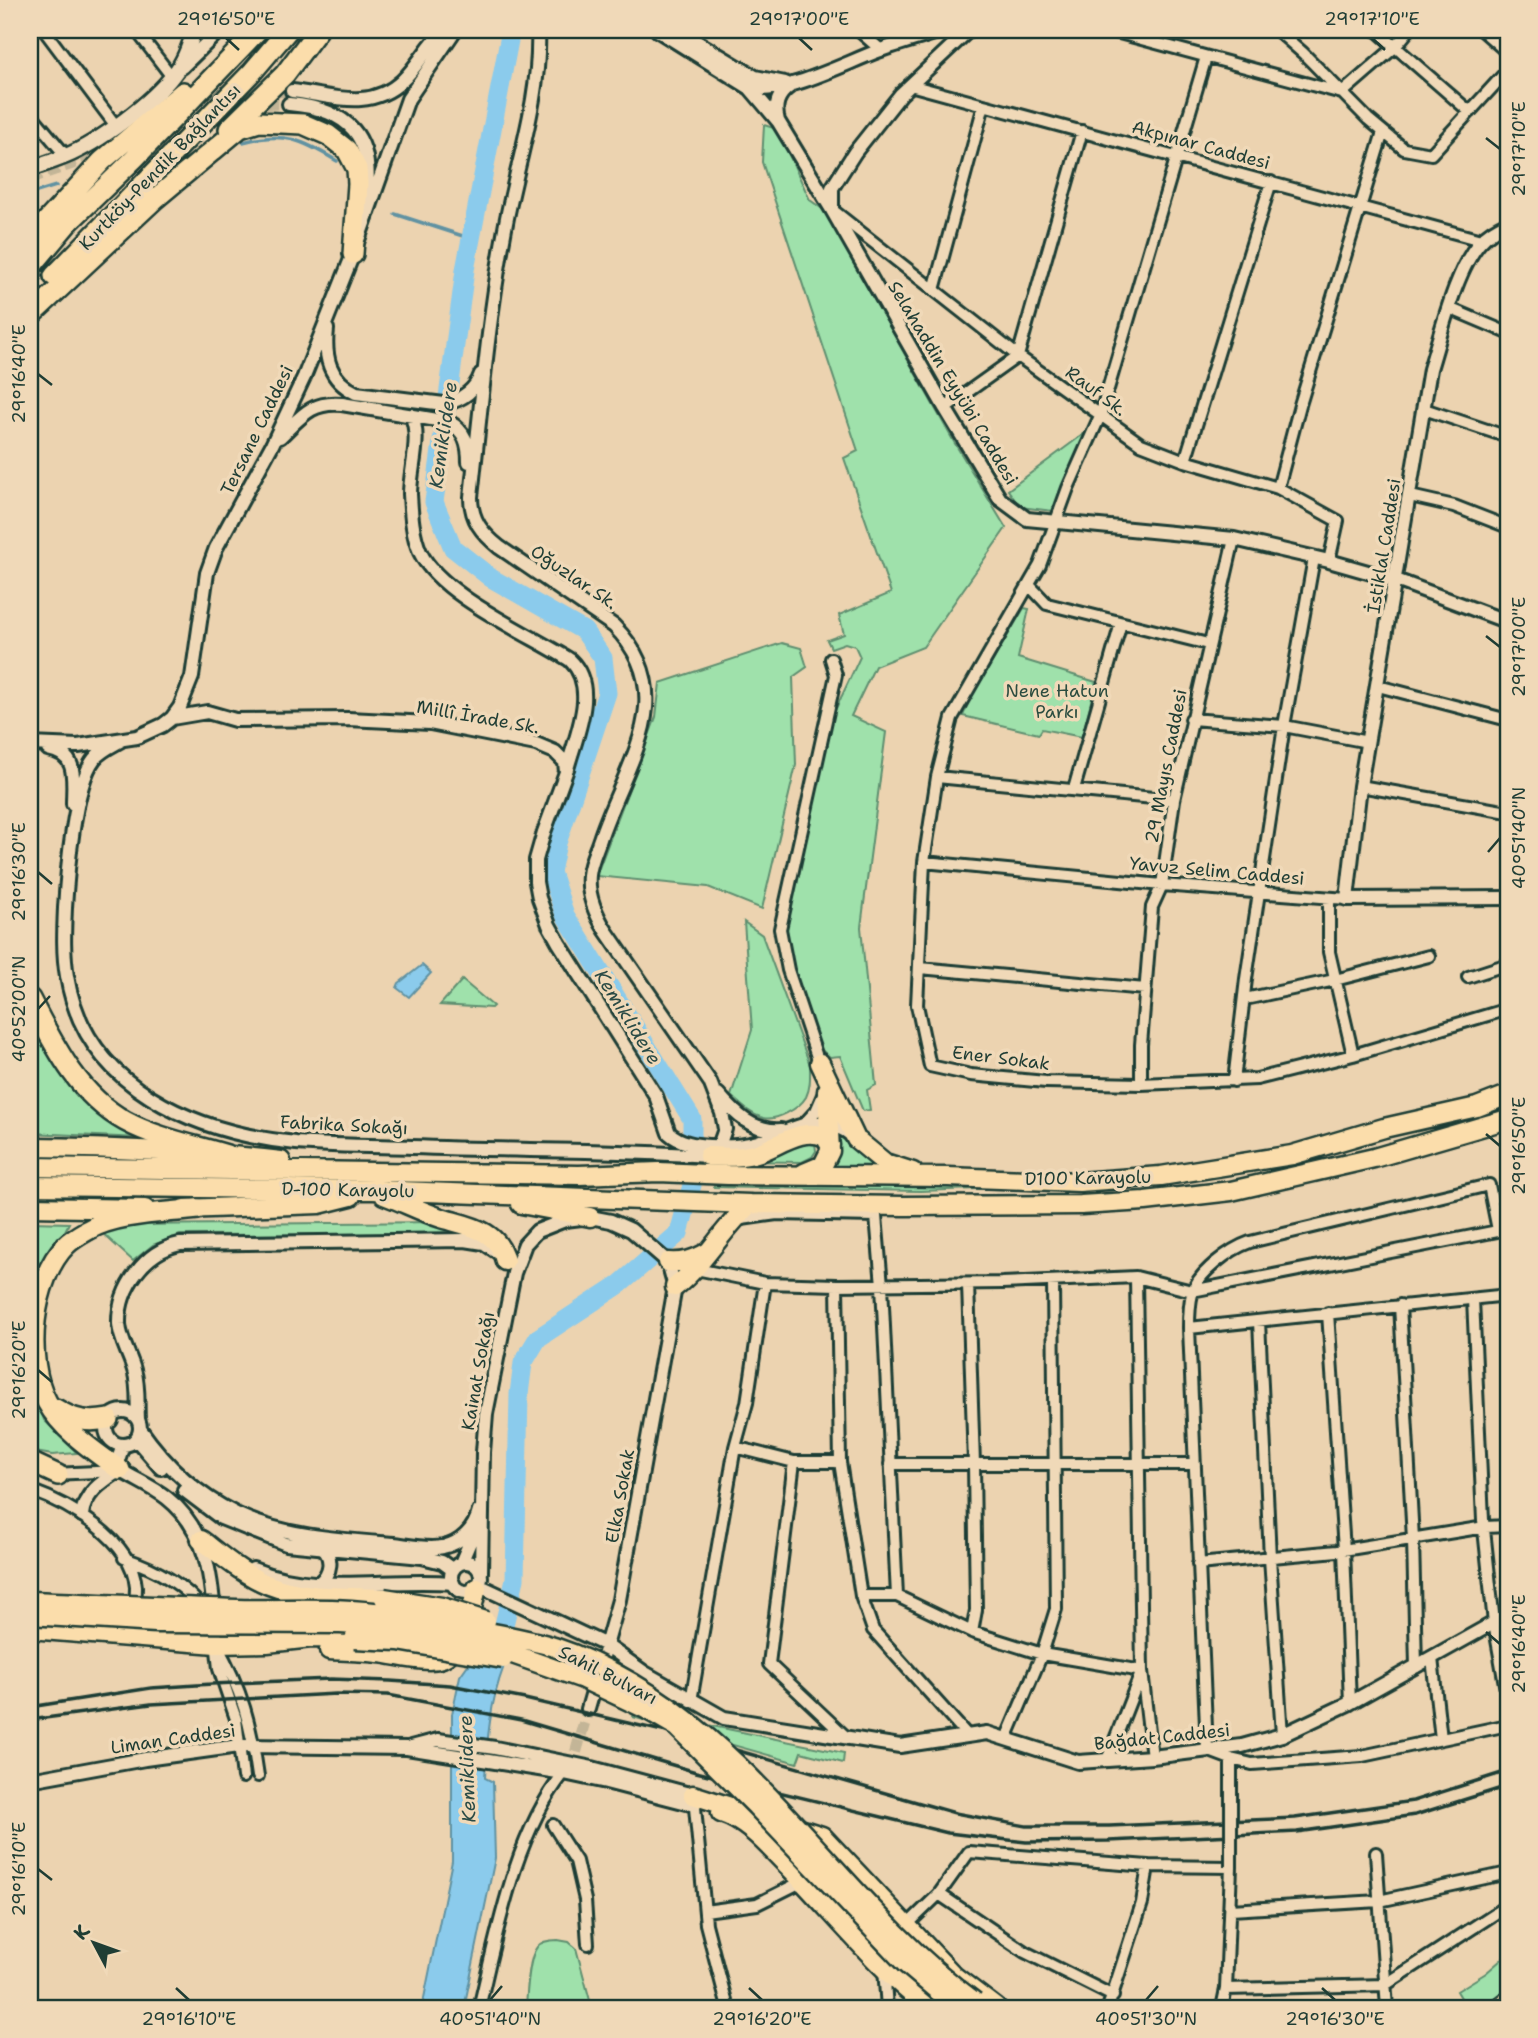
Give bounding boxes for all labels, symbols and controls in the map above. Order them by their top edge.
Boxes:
text: 29°16'50"E [177,7,275,31]
text: 29°17'00"E [749,7,849,31]
text: 29°17'10"E [1324,7,1420,31]
street label: Kurtköy-Pendik Bağlantısı [74,78,246,256]
text: 29°17'10"E [1507,101,1531,197]
street label: Akpınar Caddesi [1129,115,1273,175]
street label: Selahaddin Eyyübi Caddesi [882,277,1024,489]
text: 29°16'40"E [7,324,31,424]
street label: Tersane Caddesi [215,361,299,499]
street label: Rauf Sk. [1060,361,1132,421]
water label: Kemiklidere [423,380,463,490]
street label: İstiklal Caddesi [1361,477,1407,615]
street label: Oğuzlar Sk. [526,539,622,615]
text: 29°17'00"E [1507,597,1531,697]
park label: Nene Hatun Parkı [1005,679,1109,724]
street label: 29 Mayıs Caddesi [1139,687,1193,845]
street label: Millî İrade Sk. [415,694,541,740]
text: 40°51'40"N [1507,787,1531,889]
text: 29°16'30"E [7,822,31,922]
street label: Yavuz Selim Caddesi [1128,851,1306,891]
text: 40°52'00"N [7,955,31,1063]
water label: Kemiklidere [589,965,667,1069]
street label: Ener Sokak [951,1040,1051,1076]
text: 29°16'50"E [1507,1097,1531,1195]
street label: Fabrika Sokağı [280,1110,408,1140]
street label: D100 Karayolu [1024,1165,1152,1191]
street label: D-100 Karayolu [281,1177,415,1203]
street label: Kainat Sokağı [456,1310,500,1432]
text: 29°16'20"E [7,1320,31,1420]
street label: Elka Sokak [600,1447,640,1545]
text: 29°16'40"E [1507,1594,1531,1694]
street label: Sahil Bulvarı [555,1640,661,1710]
water label: Kemiklidere [453,1715,481,1823]
street label: Liman Caddesi [109,1718,237,1760]
street label: Bağdat Caddesi [1093,1718,1231,1756]
text: 29°16'10"E [7,1822,31,1916]
north arrow [60,1909,130,1979]
text: K [68,1919,95,1945]
text: 29°16'10"E [142,2007,236,2031]
text: 40°51'40"N [439,2007,541,2031]
text: 29°16'20"E [712,2007,812,2031]
text: 40°51'30"N [1095,2007,1197,2031]
text: 29°16'30"E [1285,2007,1385,2031]

